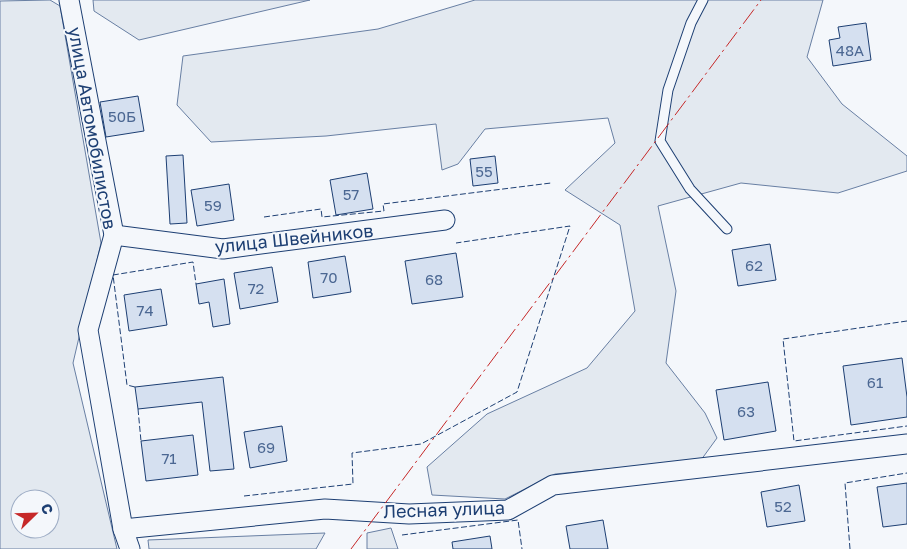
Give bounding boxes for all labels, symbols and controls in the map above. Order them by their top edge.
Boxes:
street label: улица Автомобилистов [64,25,122,231]
house number: 48А [836,41,864,59]
house number: 50Б [108,107,136,125]
house number: 55 [475,162,493,180]
house number: 57 [343,185,359,203]
house number: 59 [204,196,222,214]
street label: улица Швейников [214,219,374,257]
house number: 62 [745,256,763,274]
house number: 70 [320,268,338,286]
house number: 68 [425,270,443,288]
house number: 72 [248,279,264,297]
house number: 74 [136,301,154,319]
house number: 61 [867,373,883,391]
house number: 63 [737,402,755,420]
house number: 69 [257,438,275,456]
house number: 71 [161,449,177,467]
north arrow [10,489,60,539]
street label: Лесная улица [383,496,505,522]
house number: 52 [774,497,792,515]
text: С [38,501,57,517]

